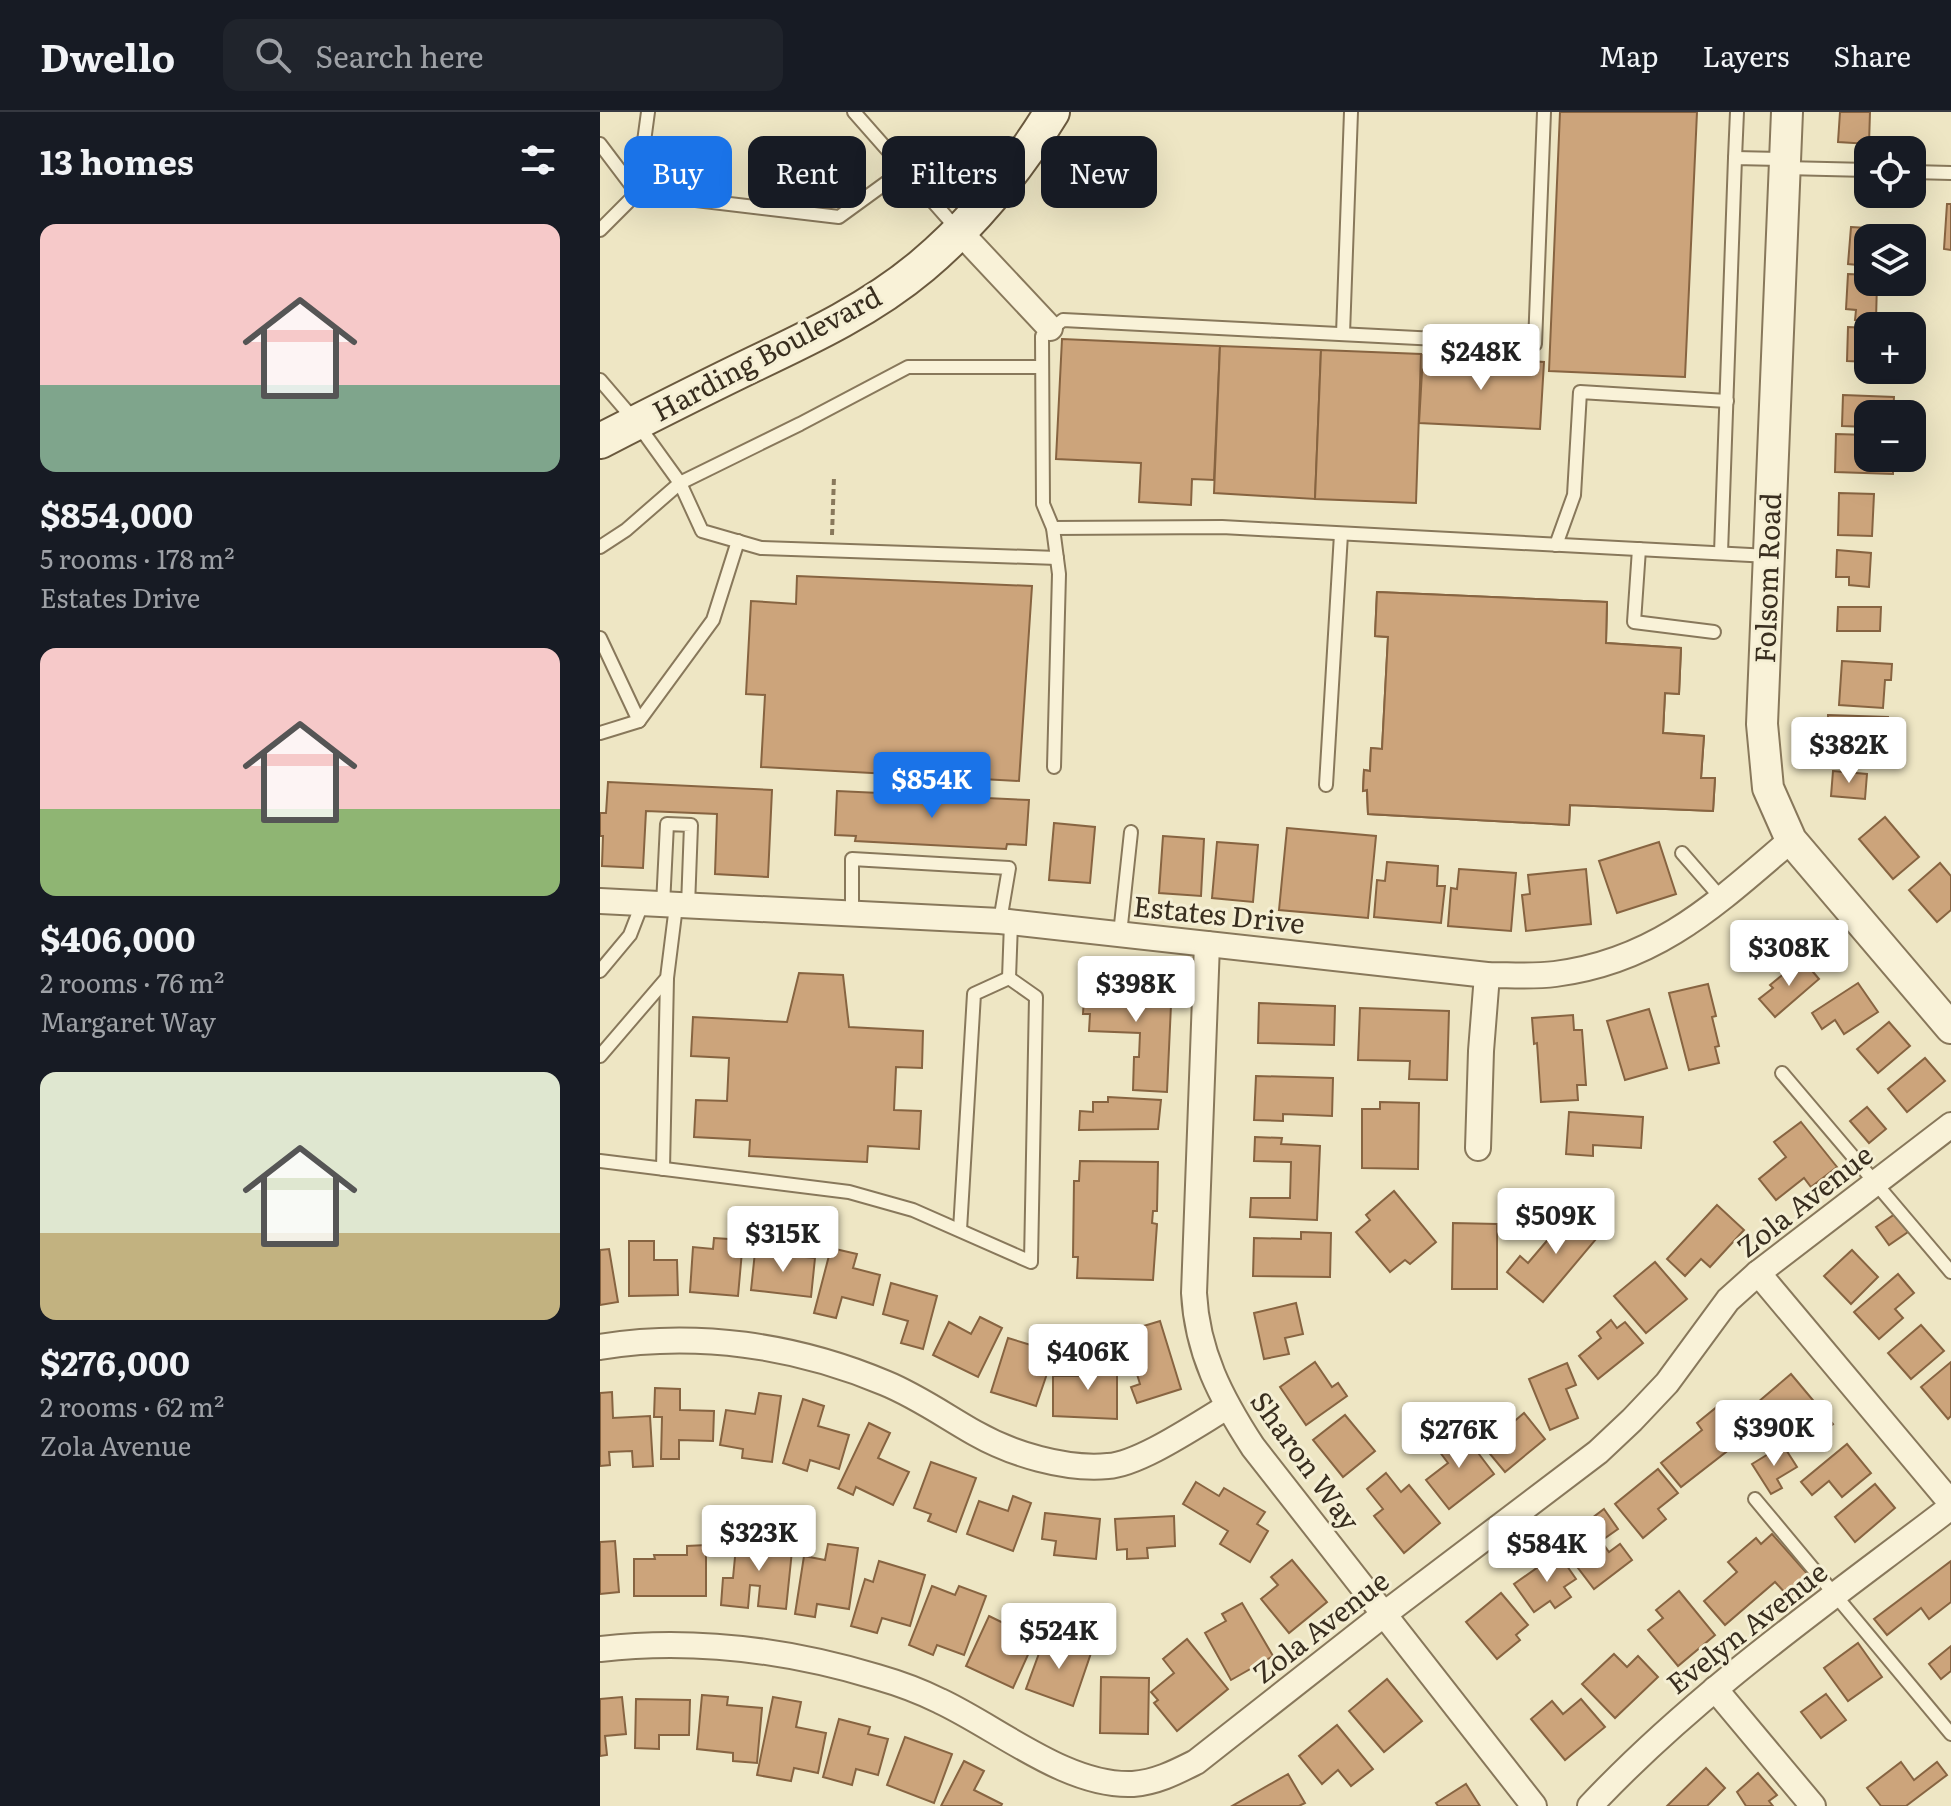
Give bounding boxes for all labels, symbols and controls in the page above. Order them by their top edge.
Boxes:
search box [223,19,783,91]
text: Dwello [40,27,175,84]
icon: search [251,33,295,77]
text: Search here [315,33,484,77]
text: Map [1599,34,1658,76]
text: Layers [1702,34,1789,76]
text: Share [1833,34,1911,76]
text: 13 homes [40,135,194,185]
chip: Buy [624,136,732,208]
chip: Rent [748,136,866,208]
chip: Filters [882,136,1025,208]
chip: New [1041,136,1157,208]
map controls [1854,136,1926,472]
button: locate [1854,136,1926,208]
icon: filters [516,138,560,182]
button: layers [1854,224,1926,296]
street label: Harding Boulevard [644,274,888,430]
icon: home [228,276,372,420]
button: + [1854,312,1926,384]
pin: $248K [1425,324,1537,392]
text: $248K [1441,330,1521,369]
button: − [1854,400,1926,472]
text: $854,000 [40,488,193,538]
street label: Folsom Road [1742,492,1790,664]
text: 5 rooms · 178 m² [40,538,234,577]
text: Estates Drive [40,577,200,616]
icon: home [228,700,372,844]
pin: $382K [1793,717,1905,785]
text: $382K [1809,723,1889,762]
pin: $854K [876,752,988,820]
text: $854K [892,758,973,797]
street label: Estates Drive [1131,883,1307,943]
text: $406,000 [40,912,195,962]
pin: $308K [1733,920,1845,988]
text: $308K [1748,926,1830,965]
pin: $398K [1080,956,1192,1024]
text: 2 rooms · 76 m² [40,962,224,1001]
text: $398K [1096,962,1176,1001]
text: Margaret Way [40,1001,216,1040]
icon: home [228,1124,372,1268]
street label: Zola Avenue [1727,1133,1881,1266]
pin: $509K [1500,1188,1612,1256]
text: $509K [1516,1194,1597,1233]
pin: $315K [727,1206,839,1274]
text: $315K [745,1212,821,1251]
pin: $406K [1032,1324,1144,1392]
text: $406K [1047,1330,1129,1369]
text: $276,000 [40,1336,190,1386]
street label: Sharon Way [1242,1381,1372,1539]
text: 2 rooms · 62 m² [40,1386,224,1425]
pin: $390K [1718,1400,1830,1468]
pin: $276K [1403,1402,1515,1470]
text: $390K [1733,1406,1815,1445]
text: $276K [1420,1408,1498,1447]
text: Zola Avenue [40,1425,191,1464]
pin: $323K [703,1505,815,1573]
text: $323K [720,1511,798,1550]
pin: $584K [1491,1516,1603,1584]
text: $584K [1507,1522,1588,1561]
street label: Evelyn Avenue [1656,1550,1835,1703]
street label: Zola Avenue [1243,1559,1397,1692]
pin: $524K [1003,1603,1115,1671]
text: $524K [1019,1609,1099,1648]

